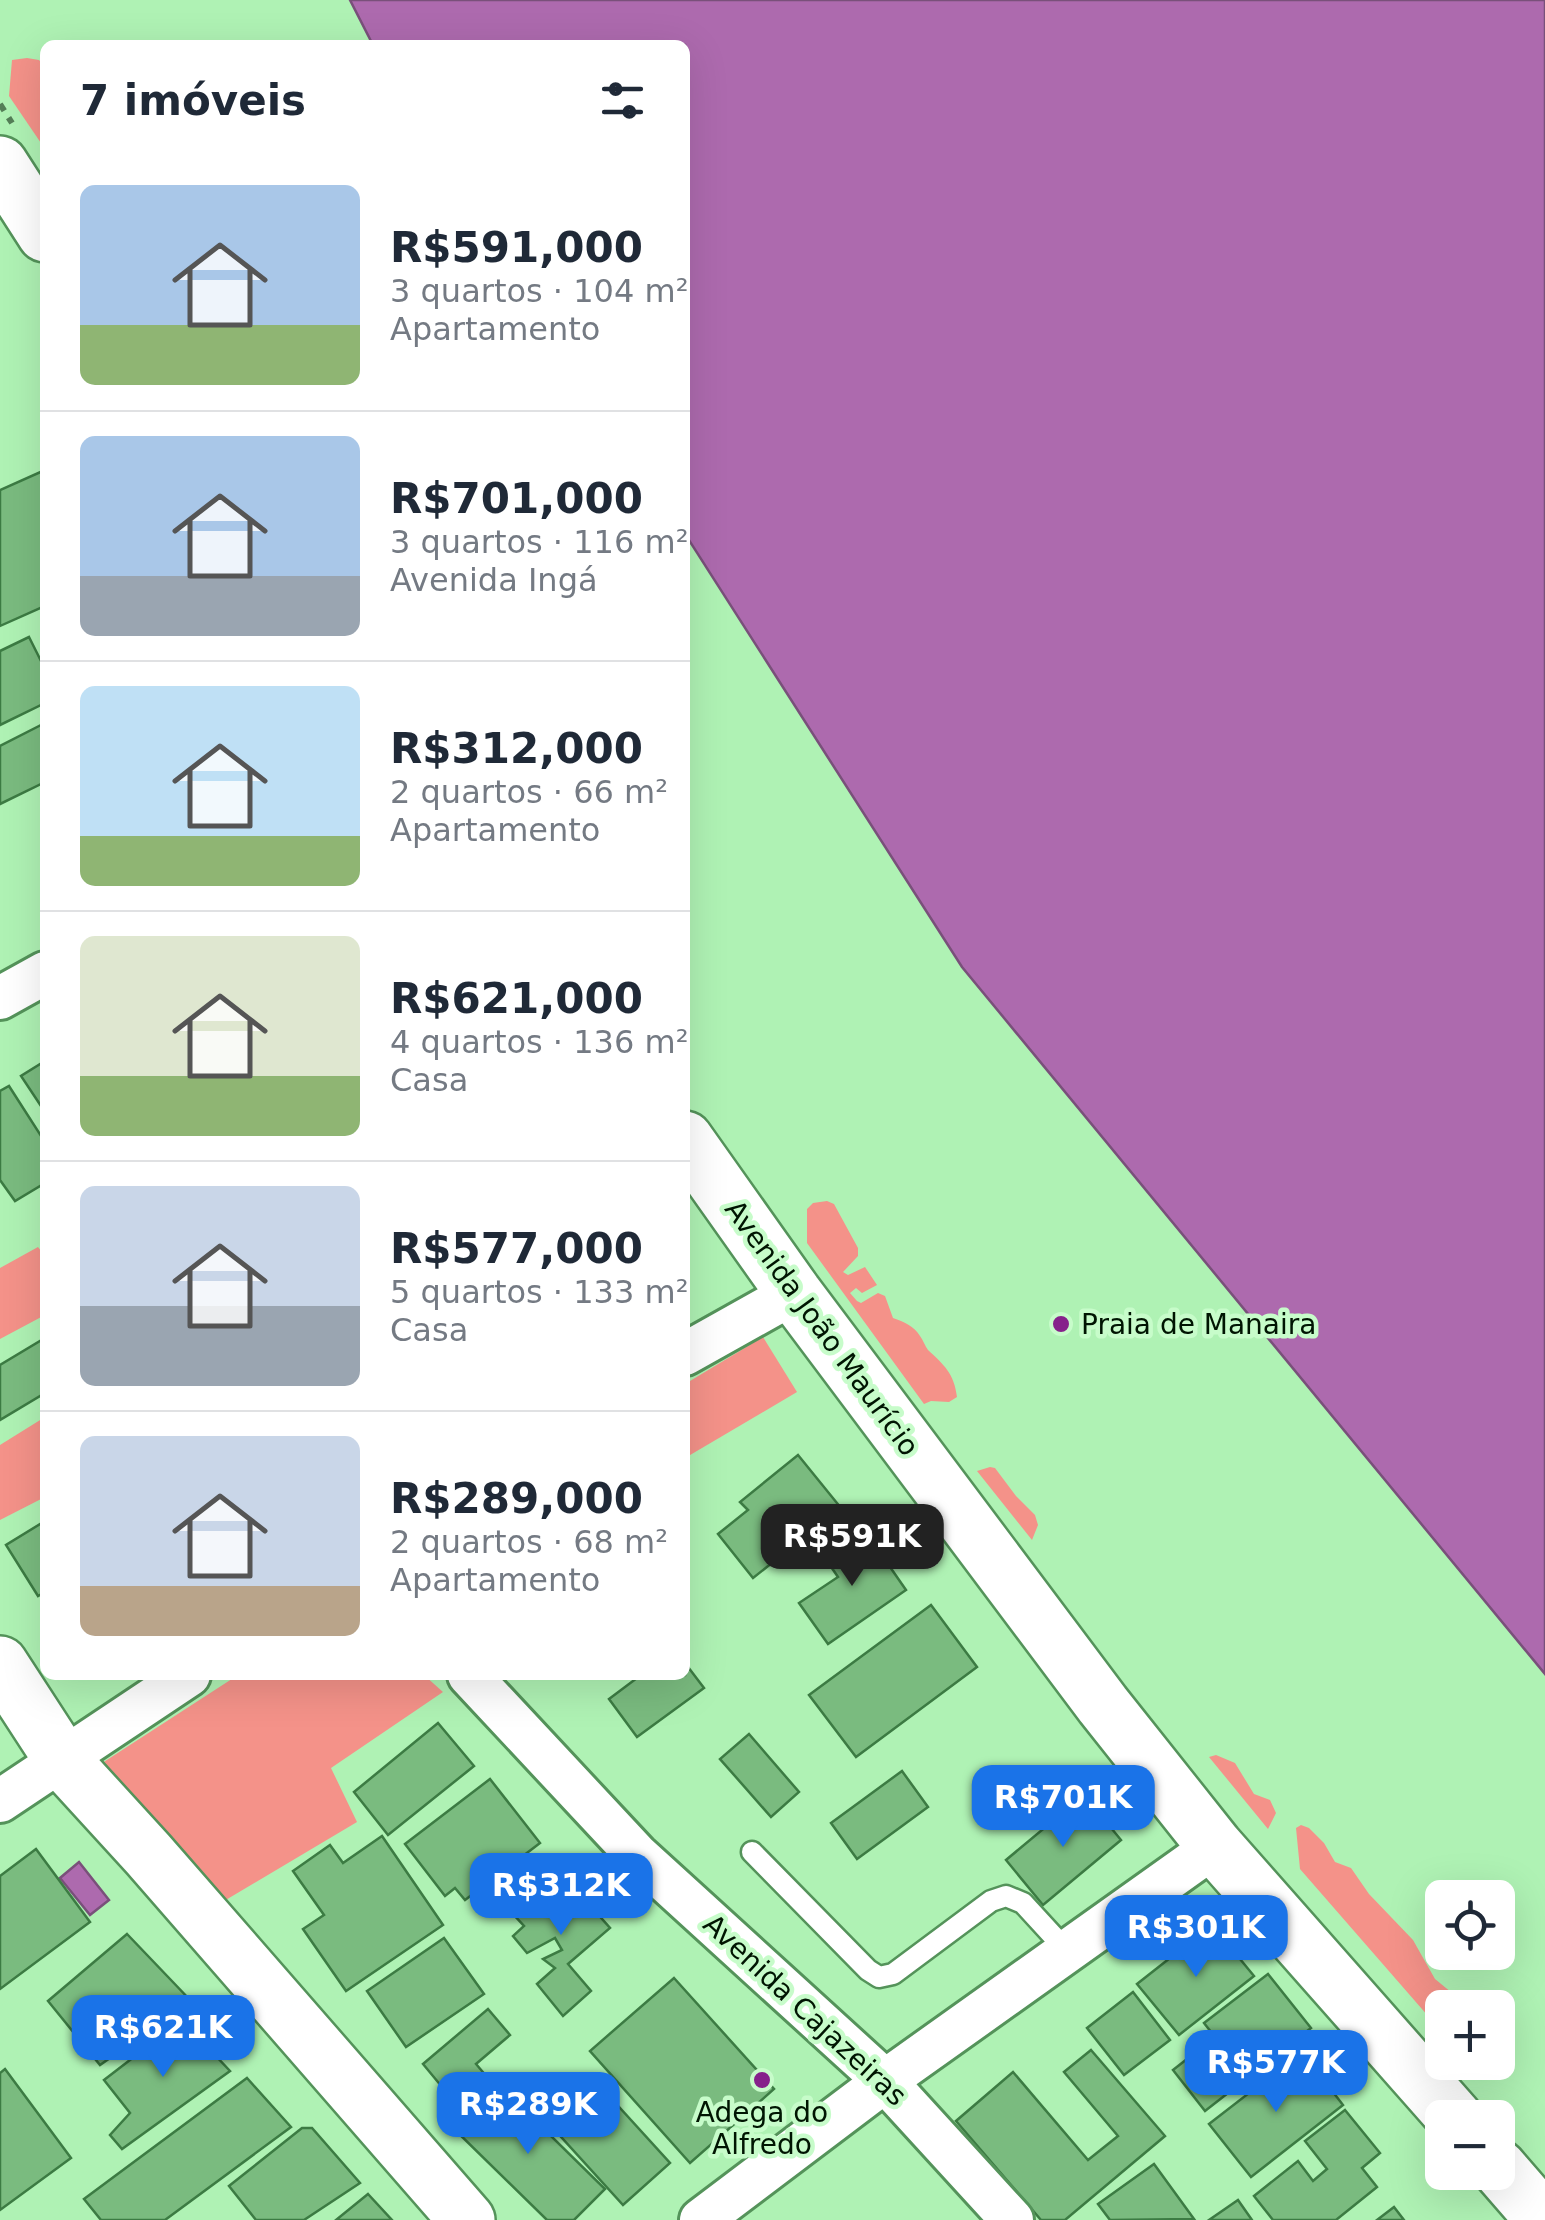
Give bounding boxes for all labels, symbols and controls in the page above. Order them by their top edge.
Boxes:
icon: filters [595,73,650,128]
text: 7 imóveis [80,76,306,125]
text: R$591,000 [390,223,643,272]
icon: home [160,225,280,345]
text: 3 quartos · 104 m² [390,272,688,310]
text: Apartamento [390,310,600,348]
text: R$701,000 [390,474,643,523]
icon: home [160,476,280,596]
text: 3 quartos · 116 m² [390,523,688,561]
text: Avenida Ingá [390,561,598,599]
text: R$312,000 [390,724,643,773]
icon: home [160,726,280,846]
text: 2 quartos · 66 m² [390,773,668,811]
text: Apartamento [390,811,600,849]
text: R$621,000 [390,974,643,1023]
icon: home [160,976,280,1096]
text: 4 quartos · 136 m² [390,1023,688,1061]
text: Casa [390,1061,468,1099]
street label: Avenida João Maurício [718,1194,926,1462]
text: R$577,000 [390,1224,643,1273]
icon: home [160,1226,280,1346]
text: 5 quartos · 133 m² [390,1273,688,1311]
place label: Praia de Manaira [1081,1308,1316,1341]
text: Casa [390,1311,468,1349]
marker: Praia de Manaira [1050,1313,1072,1335]
text: R$289,000 [390,1474,643,1523]
icon: home [160,1476,280,1596]
pin: R$591K [771,1504,933,1589]
text: R$591K [783,1517,921,1555]
text: 2 quartos · 68 m² [390,1523,668,1561]
text: Apartamento [390,1561,600,1599]
pin: R$701K [982,1765,1144,1850]
text: R$701K [994,1778,1132,1816]
pin: R$312K [480,1853,642,1938]
text: R$312K [492,1866,630,1904]
map controls [1425,1880,1515,2190]
button: locate [1425,1880,1515,1970]
pin: R$301K [1115,1895,1277,1980]
street label: Avenida Cajazeiras [697,1907,913,2113]
text: R$301K [1127,1908,1265,1946]
button: + [1425,1990,1515,2080]
pin: R$621K [82,1995,244,2080]
text: R$621K [94,2008,232,2046]
pin: R$577K [1195,2030,1357,2115]
text: R$577K [1207,2043,1345,2081]
marker: Adega do Alfredo [751,2069,773,2091]
pin: R$289K [447,2072,609,2157]
text: R$289K [459,2085,597,2123]
place label: Adega do Alfredo [696,2096,828,2161]
button: − [1425,2100,1515,2190]

